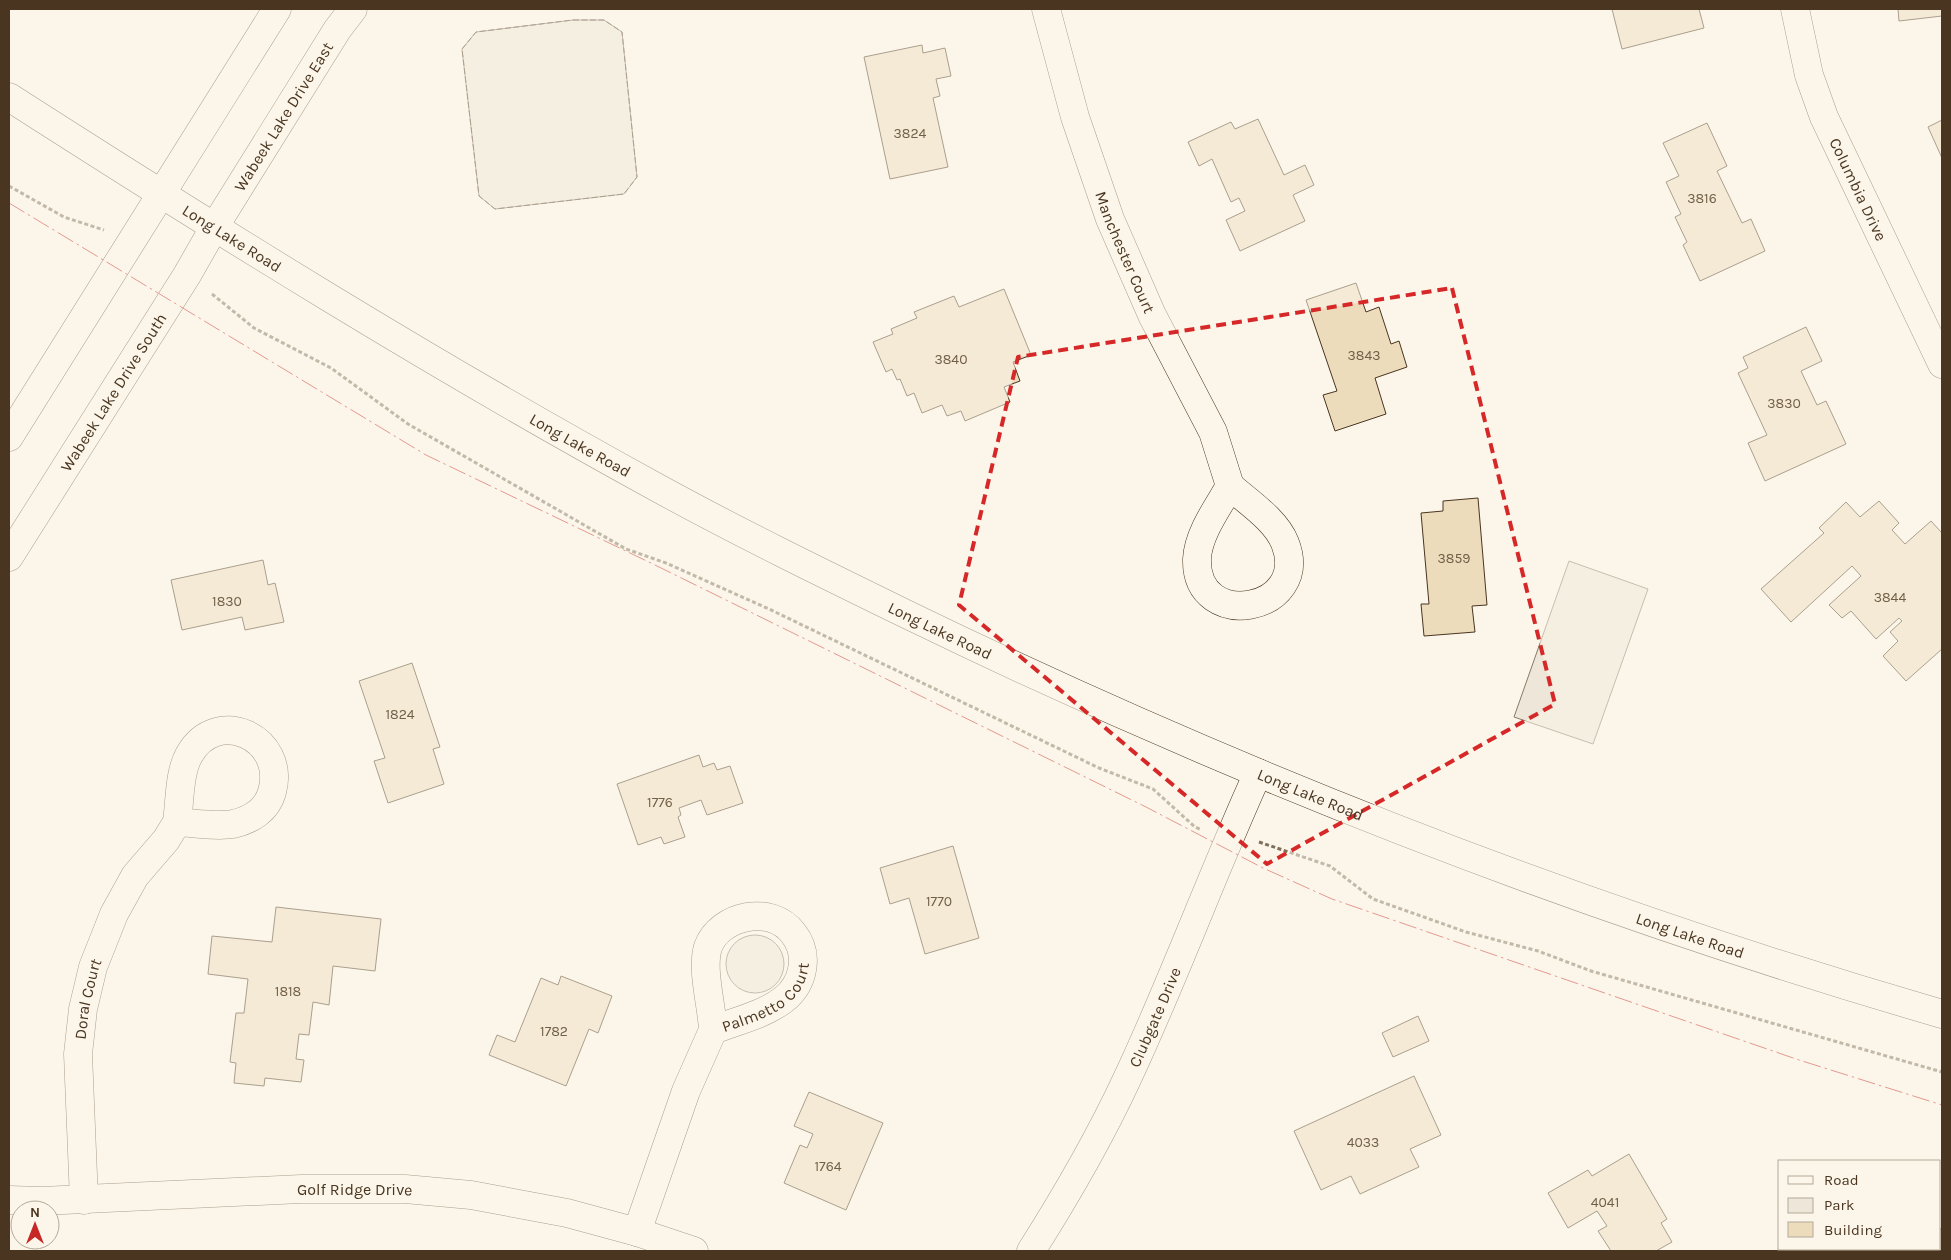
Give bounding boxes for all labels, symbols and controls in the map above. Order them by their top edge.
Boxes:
street label: Wabeek Lake Drive East [230,39,337,195]
house number: 3824 [894,125,927,142]
street label: Columbia Drive [1825,135,1891,244]
street label: Manchester Court [1091,189,1159,316]
house number: 3816 [1687,190,1717,207]
street label: Long Lake Road [179,201,285,276]
street label: Wabeek Lake Drive South [56,310,171,475]
house number: 3843 [1348,347,1380,364]
house number: 3840 [935,351,968,368]
house number: 3830 [1767,395,1801,412]
street label: Long Lake Road [526,409,634,481]
house number: 3859 [1438,550,1470,567]
house number: 3844 [1874,589,1906,606]
house number: 1830 [212,593,242,610]
street label: Long Lake Road [885,598,995,664]
house number: 1824 [385,706,415,723]
street label: Long Lake Road [1254,765,1366,825]
house number: 1776 [647,794,673,811]
house number: 1770 [926,893,952,910]
street label: Long Lake Road [1633,908,1747,962]
street label: Doral Court [71,956,105,1040]
street label: Palmetto Court [719,962,813,1036]
street label: Clubgate Drive [1125,964,1185,1070]
house number: 1818 [275,983,301,1000]
house number: 1782 [540,1023,568,1040]
house number: 4033 [1347,1134,1379,1151]
house number: 1764 [814,1158,842,1175]
legend [1778,1160,1941,1250]
text: Road [1824,1171,1859,1189]
street label: Golf Ridge Drive [297,1180,413,1200]
house number: 4041 [1591,1194,1619,1211]
text: Park [1824,1196,1854,1214]
north arrow [10,1200,60,1250]
text: N [30,1204,40,1221]
text: Building [1824,1221,1882,1239]

